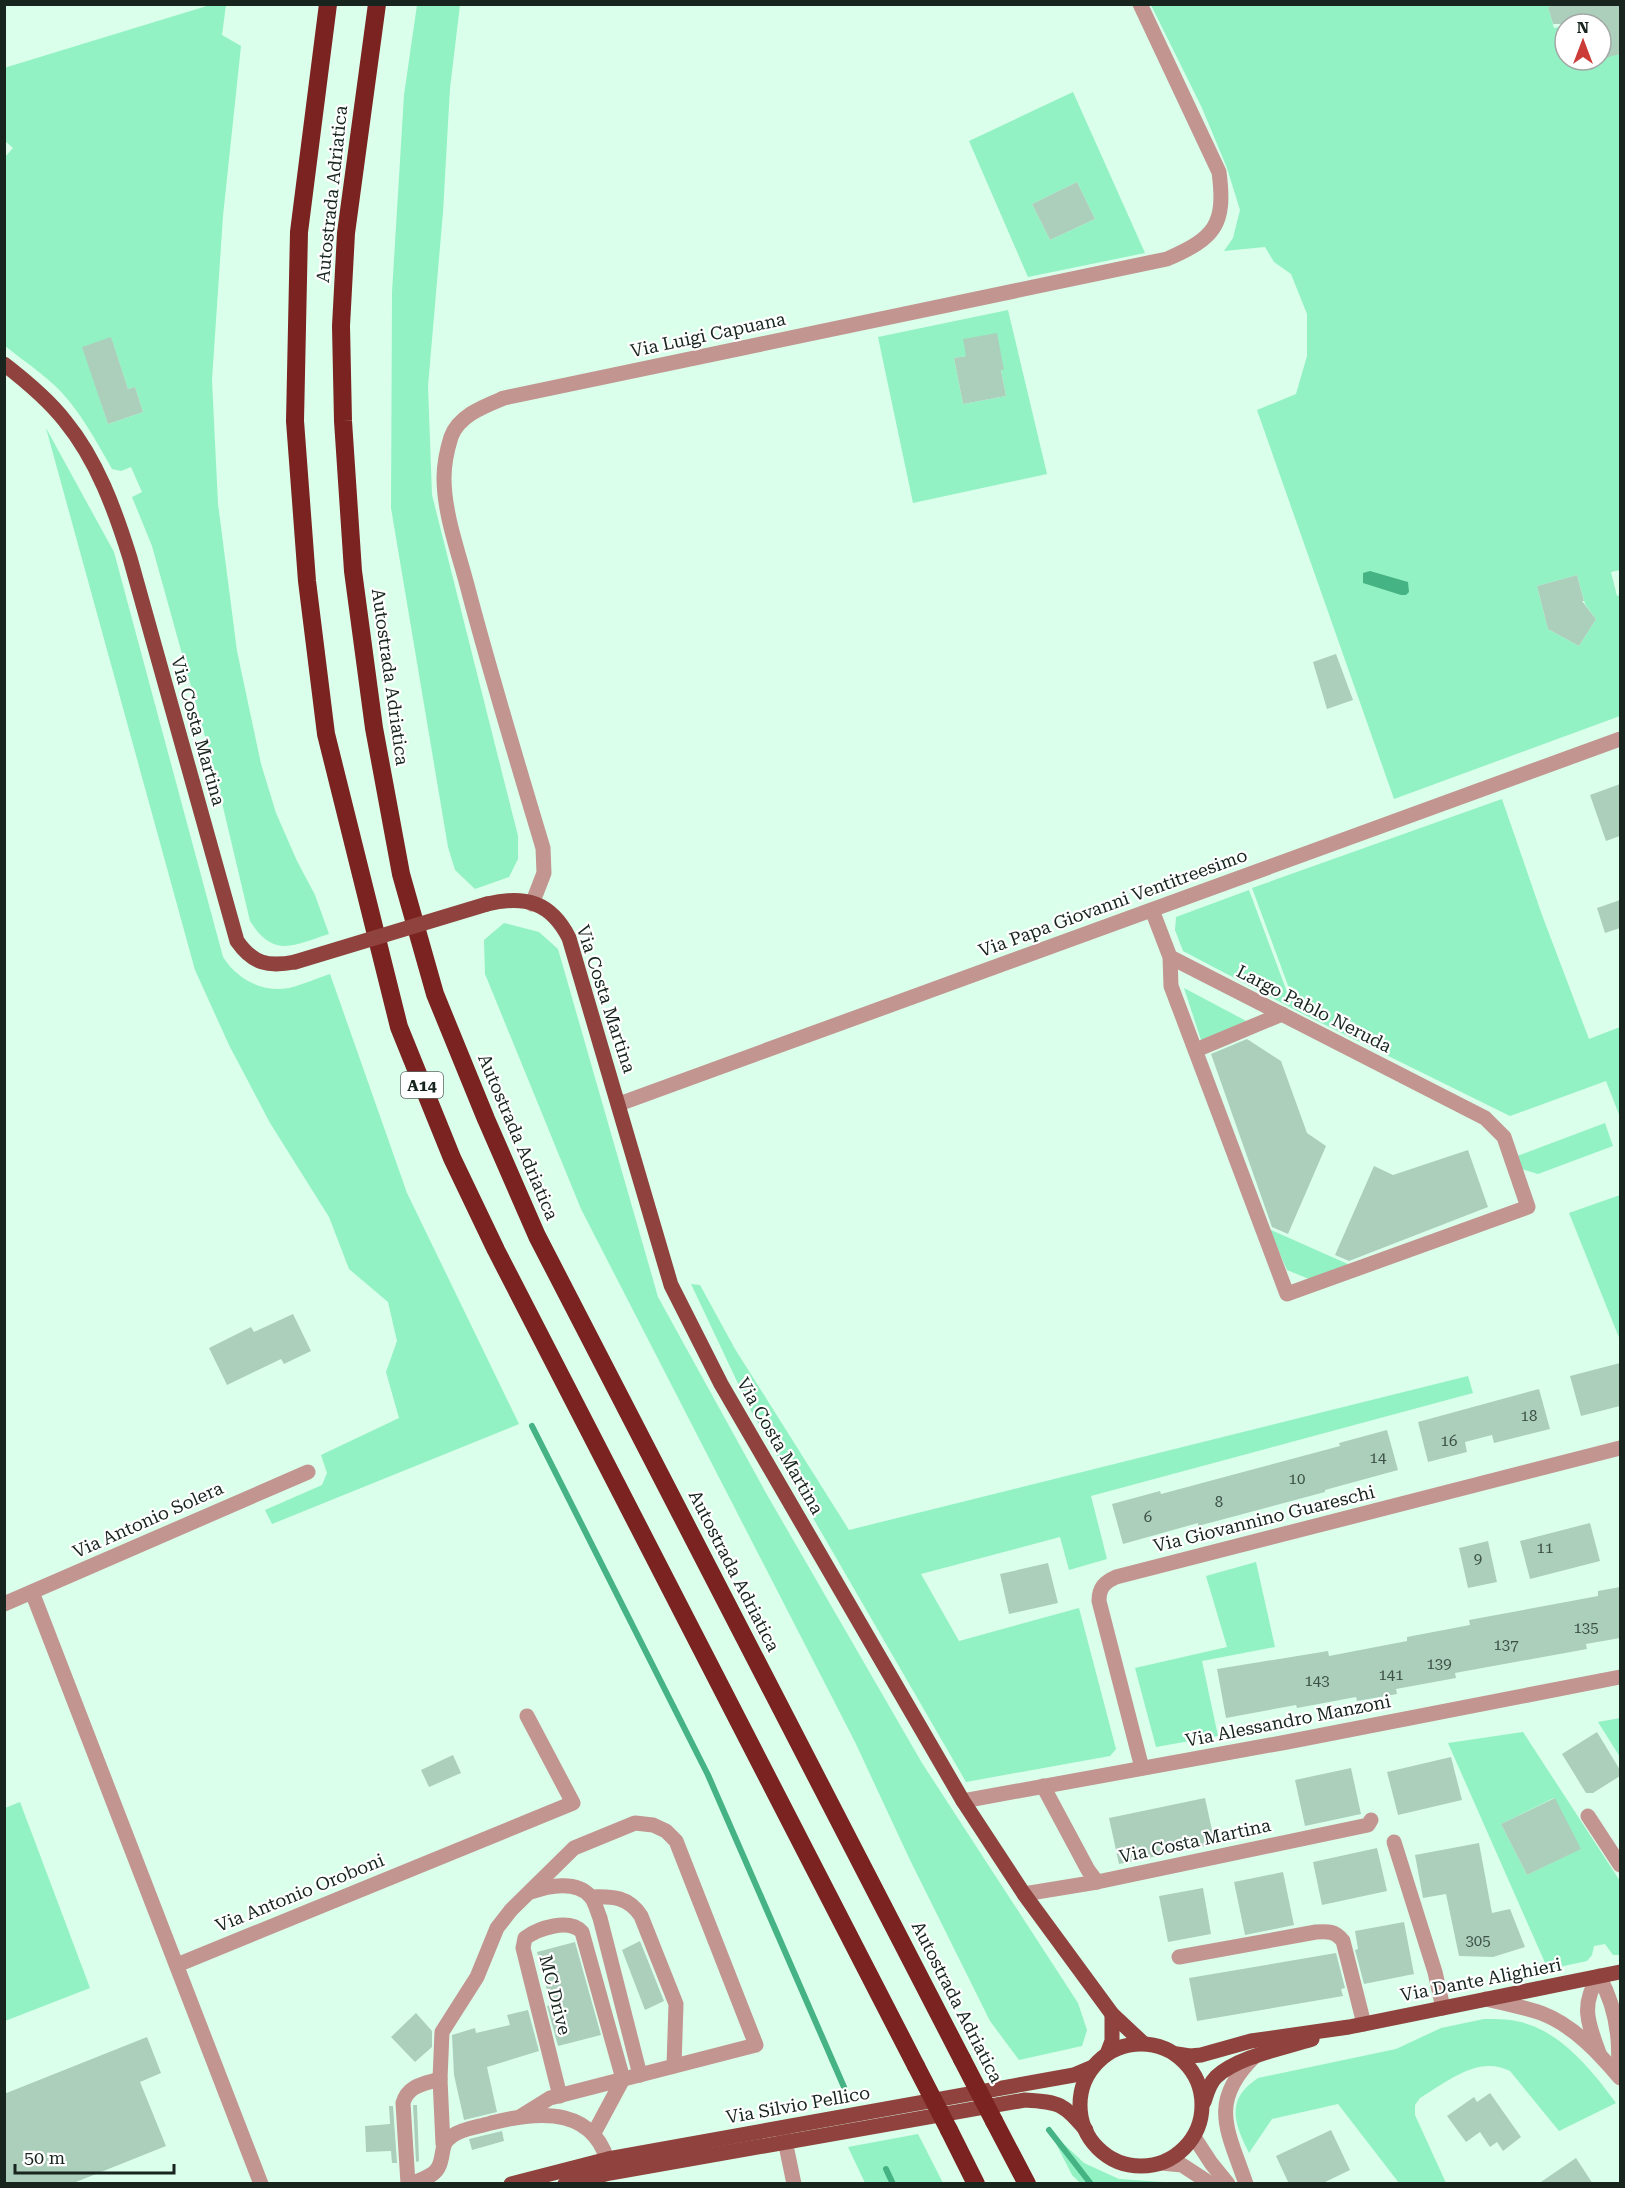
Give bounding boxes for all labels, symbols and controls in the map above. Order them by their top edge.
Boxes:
north arrow [1553,12,1613,72]
text: N [1577,18,1589,37]
street label: Autostrada Adriatica [312,104,351,284]
street label: Via Luigi Capuana [628,308,788,361]
street label: Autostrada Adriatica [368,587,413,767]
street label: Via Costa Martina [167,654,230,808]
street label: Via Papa Giovanni Ventitreesimo [976,844,1250,961]
street label: Via Costa Martina [573,922,640,1076]
street label: Largo Pablo Neruda [1233,960,1395,1057]
street label: Autostrada Adriatica [474,1051,563,1223]
road number: A14 [401,1072,443,1098]
street label: Via Costa Martina [733,1374,828,1518]
house number: 18 [1521,1407,1537,1425]
house number: 16 [1441,1432,1457,1450]
house number: 14 [1370,1449,1387,1467]
house number: 10 [1289,1470,1305,1488]
street label: Via Antonio Solera [69,1477,226,1562]
street label: Via Giovannino Guareschi [1151,1481,1377,1556]
street label: Autostrada Adriatica [685,1487,784,1655]
house number: 8 [1215,1493,1223,1511]
house number: 6 [1144,1508,1152,1526]
house number: 11 [1537,1539,1553,1557]
house number: 9 [1474,1550,1482,1568]
house number: 135 [1573,1619,1599,1637]
house number: 137 [1493,1636,1519,1654]
house number: 139 [1426,1655,1452,1673]
house number: 141 [1378,1666,1404,1684]
house number: 143 [1304,1672,1330,1690]
street label: Via Alessandro Manzoni [1183,1690,1393,1751]
street label: Via Costa Martina [1117,1814,1273,1867]
street label: Via Antonio Oroboni [212,1849,387,1936]
street label: Autostrada Adriatica [908,1918,1007,2086]
house number: 305 [1465,1932,1491,1950]
street label: MC Drive [535,1953,576,2037]
street label: Via Dante Alighieri [1399,1954,1563,2005]
street label: Via Silvio Pellico [724,2082,872,2128]
scale bar [15,2137,174,2175]
text: 50 m [24,2147,65,2168]

